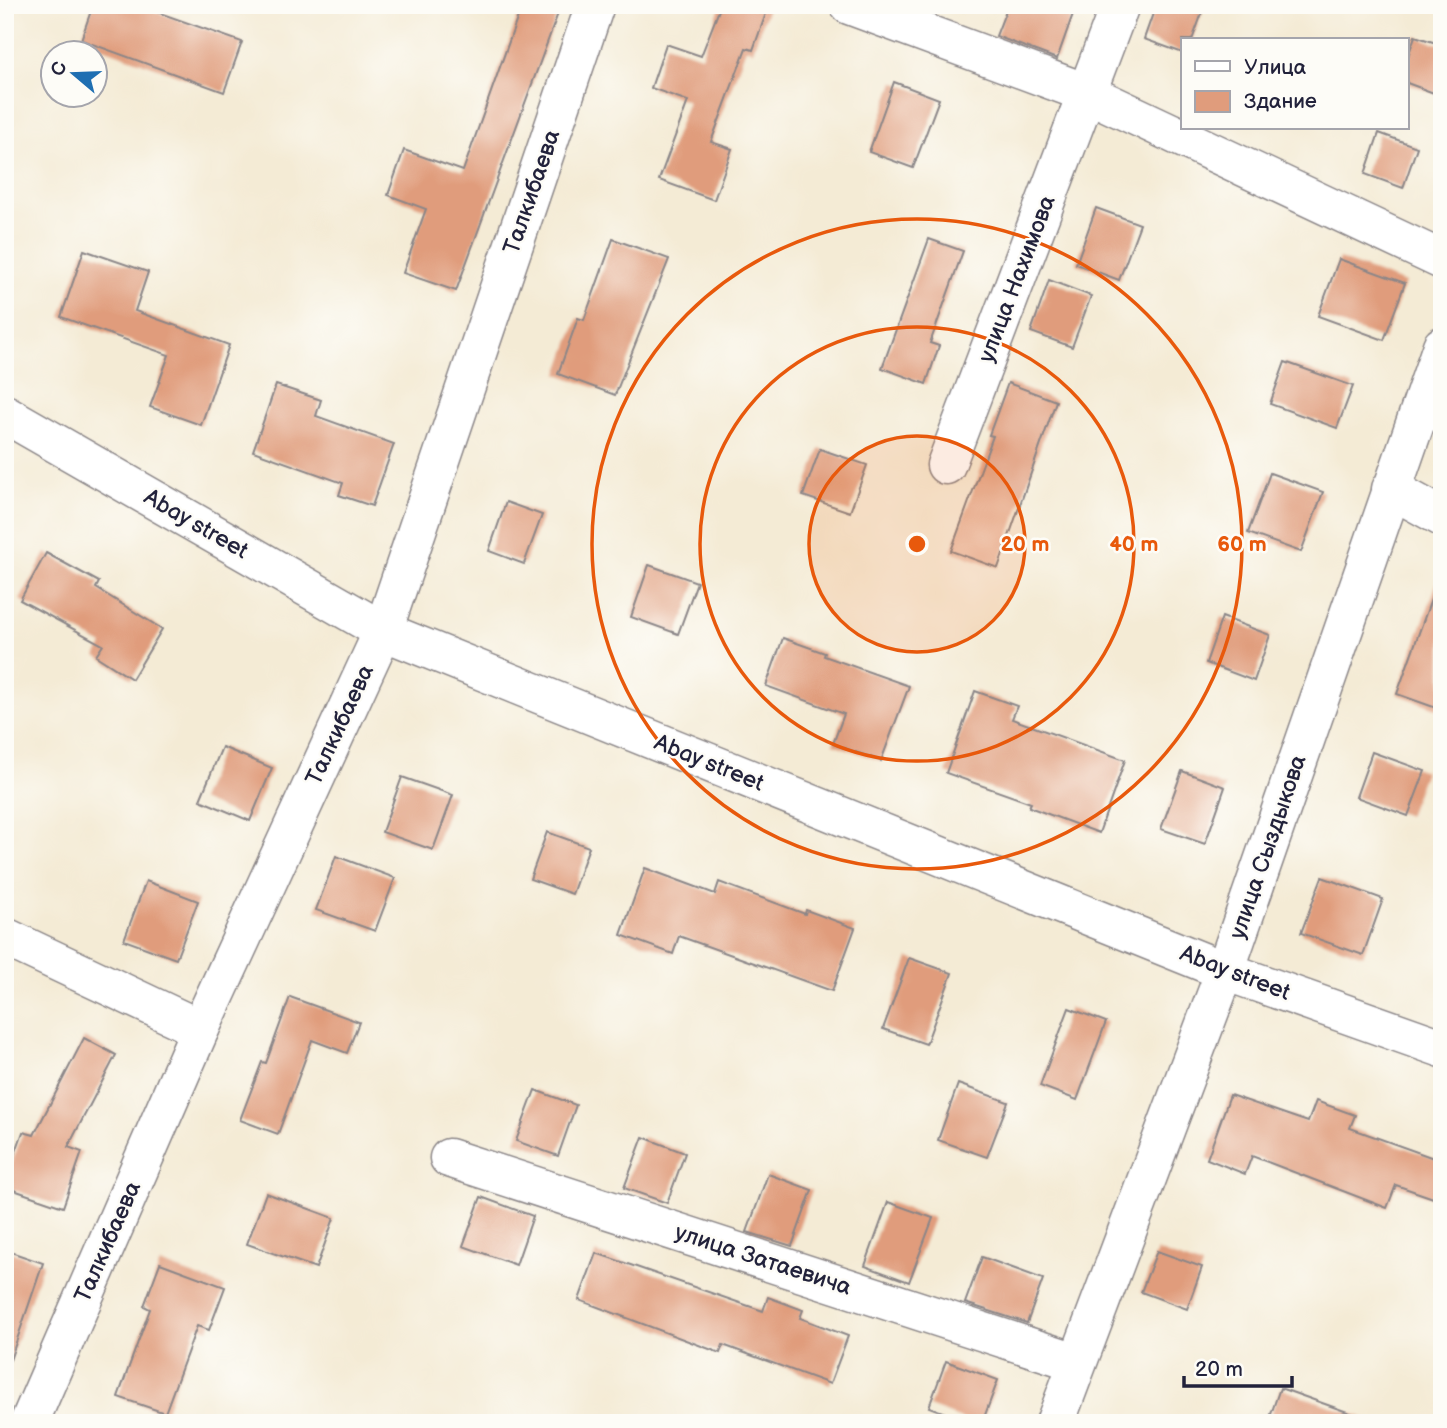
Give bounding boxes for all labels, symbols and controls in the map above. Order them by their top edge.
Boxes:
north arrow [38,38,108,108]
legend [1181,38,1408,130]
text: Улица [1244,55,1307,80]
text: С [46,59,72,79]
text: Здание [1244,89,1317,114]
street label: Талкибаева [498,126,566,258]
street label: улица Нахимова [972,191,1062,366]
street label: Abay street [139,483,253,565]
centre of rings [905,532,929,556]
text: 20 m [1001,532,1049,557]
text: 40 m [1109,532,1159,557]
text: 60 m [1217,532,1267,557]
street label: Талкибаева [300,660,380,790]
street label: Abay street [650,728,768,798]
street label: улица Сыздыкова [1223,751,1313,943]
street label: Abay street [1176,939,1294,1007]
street label: Талкибаева [69,1177,147,1307]
street label: улица Затаевича [671,1218,855,1302]
scale bar [1184,1344,1293,1388]
text: 20 m [1195,1357,1243,1382]

